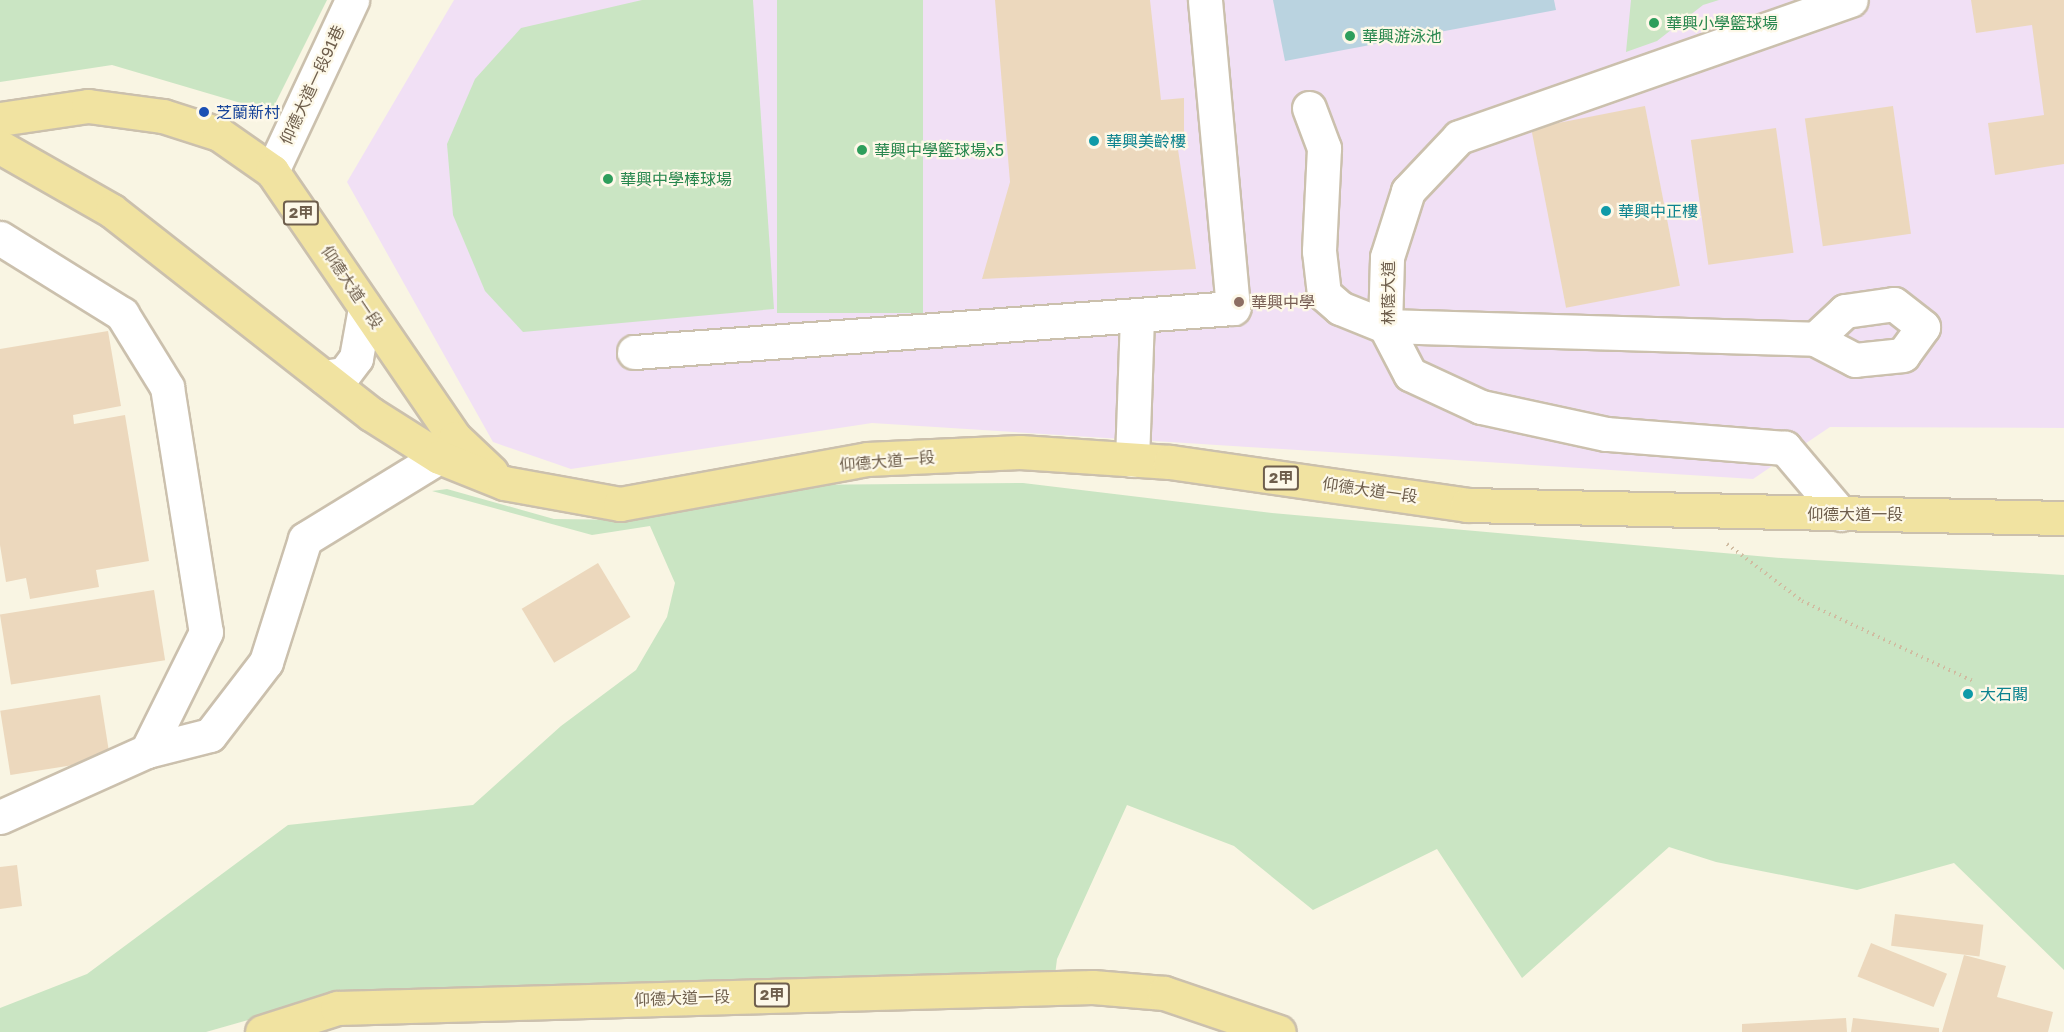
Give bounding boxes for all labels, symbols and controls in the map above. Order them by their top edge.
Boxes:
place label: 華興小學籃球場 [1666,13,1778,33]
marker: 華興小學籃球場 [1647,16,1661,30]
street label: 仰德大道一段91巷 [276,22,348,148]
place label: 華興游泳池 [1362,26,1442,46]
marker: 華興游泳池 [1343,29,1357,43]
place label: 芝蘭新村 [216,102,280,122]
marker: 芝蘭新村 [197,105,211,119]
place label: 華興美齡樓 [1106,131,1186,151]
marker: 華興美齡樓 [1087,134,1101,148]
place label: 華興中學籃球場x5 [874,140,1004,160]
marker: 華興中學籃球場x5 [855,143,869,157]
place label: 華興中學棒球場 [620,169,732,189]
marker: 華興中學棒球場 [601,172,615,186]
road number: 2甲 [282,201,320,225]
place label: 華興中正樓 [1618,201,1698,221]
marker: 華興中正樓 [1599,204,1613,218]
street label: 仰德大道一段 [317,242,387,332]
street label: 林蔭大道 [1378,261,1398,325]
place label: 華興中學 [1251,292,1315,312]
marker: 華興中學 [1232,295,1246,309]
street label: 仰德大道一段 [838,447,936,475]
road number: 2甲 [1262,466,1300,490]
street label: 仰德大道一段 [1321,474,1419,506]
street label: 仰德大道一段 [1807,504,1903,524]
place label: 大石閣 [1980,684,2028,704]
marker: 大石閣 [1961,687,1975,701]
road number: 2甲 [752,983,792,1007]
street label: 仰德大道一段 [634,987,730,1009]

